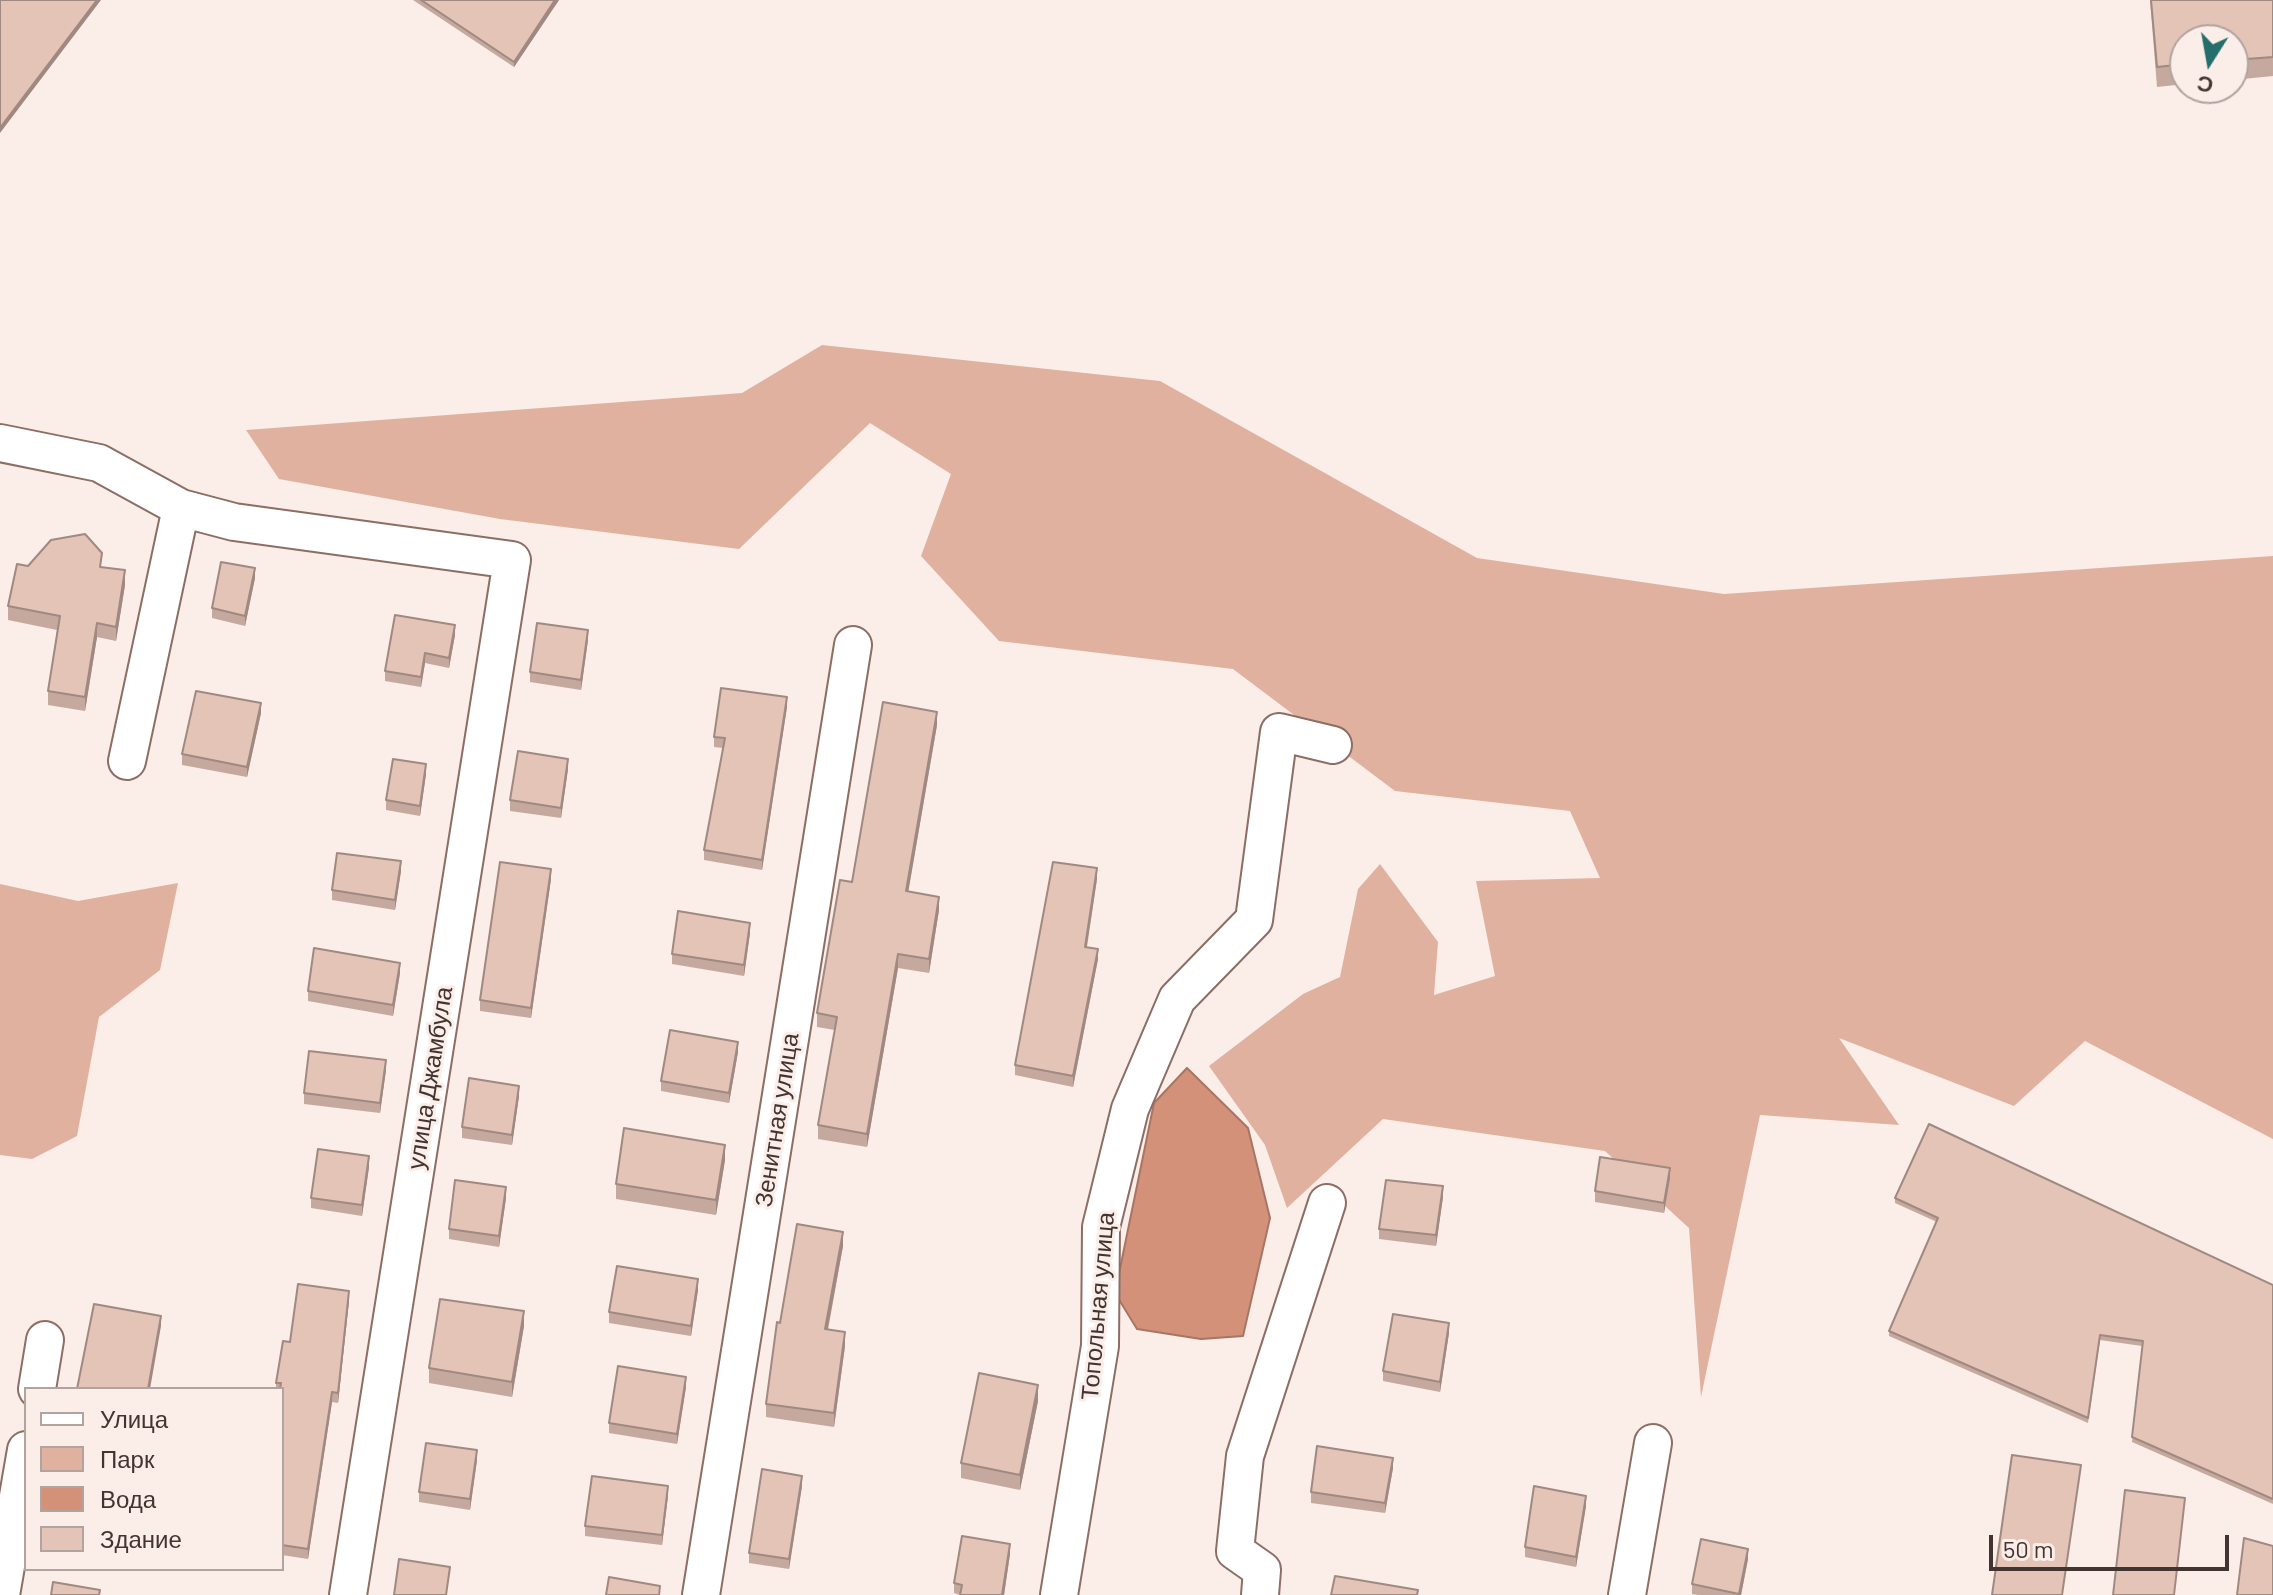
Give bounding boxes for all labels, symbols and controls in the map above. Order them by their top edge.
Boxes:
north arrow [2169,24,2249,104]
text: С [2195,71,2215,100]
street label: улица Джамбула [401,985,459,1171]
street label: Зенитная улица [749,1031,805,1209]
street label: Топольная улица [1075,1211,1121,1401]
legend [24,1387,284,1571]
text: Улица [100,1404,168,1433]
text: Парк [100,1444,154,1473]
text: Вода [100,1484,156,1513]
scale bar [1993,1519,2233,1569]
text: Здание [100,1524,182,1553]
text: 50 m [2003,1534,2054,1563]

